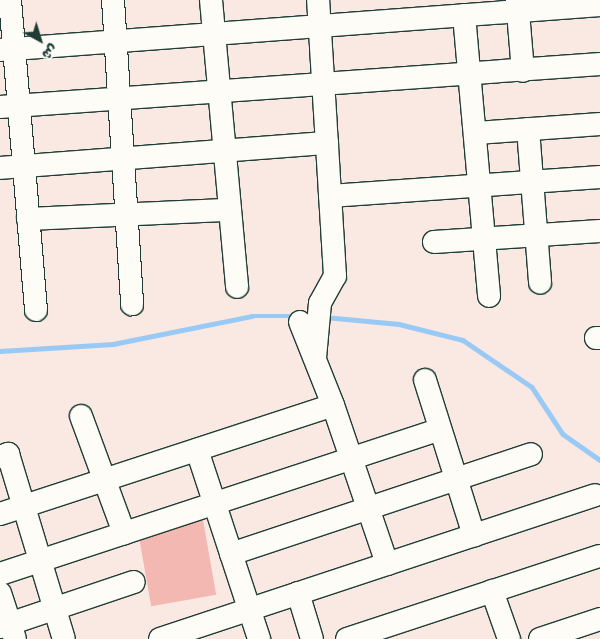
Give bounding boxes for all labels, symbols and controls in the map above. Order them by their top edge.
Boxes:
north arrow [15,15,65,65]
text: ش [38,41,61,63]

